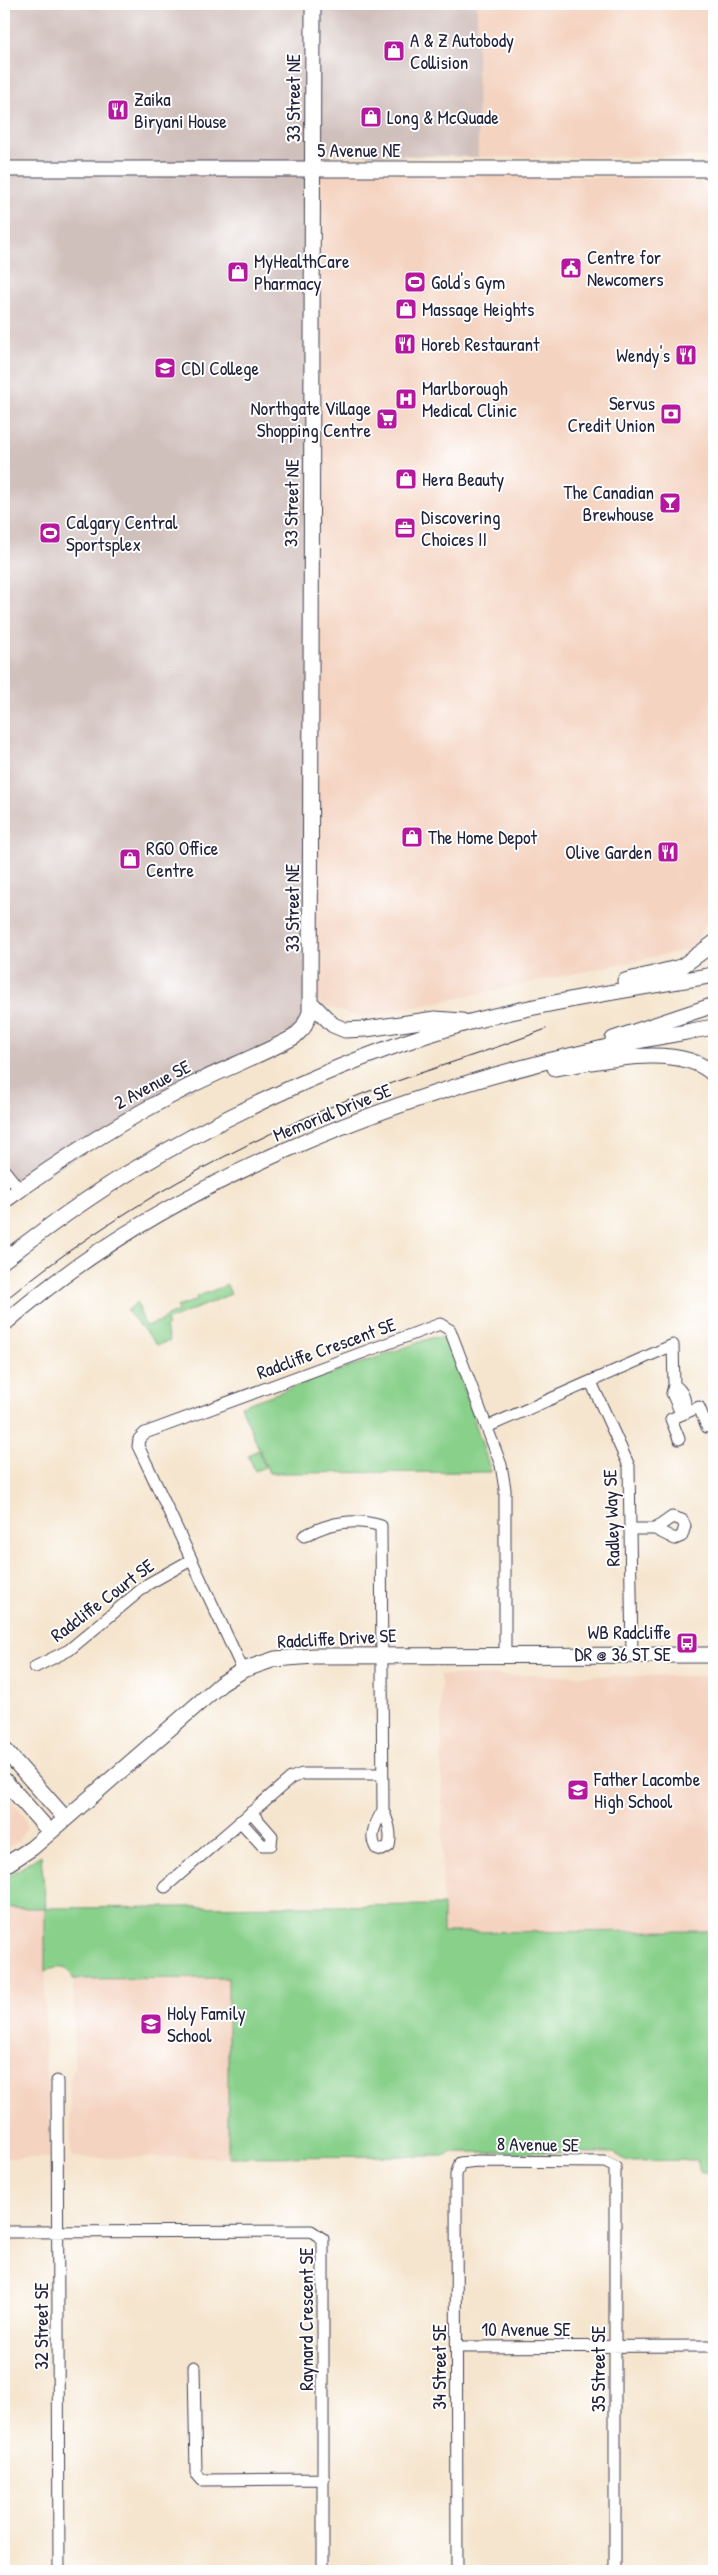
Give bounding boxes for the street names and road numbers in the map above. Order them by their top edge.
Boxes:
street label: 33 Street NE [280,53,306,142]
street label: 5 Avenue NE [317,137,401,163]
street label: 33 Street NE [277,458,305,547]
street label: 33 Street NE [279,863,305,952]
street label: 2 Avenue SE [109,1053,195,1115]
street label: Memorial Drive SE [269,1076,395,1147]
street label: Radcliffe Crescent SE [253,1311,400,1385]
street label: Radley Way SE [596,1468,626,1567]
street label: Radcliffe Court SE [45,1552,159,1647]
street label: Radcliffe Drive SE [277,1622,398,1654]
street label: 8 Avenue SE [497,2130,580,2158]
street label: Raynard Crescent SE [293,2247,319,2391]
street label: 32 Street SE [28,2282,54,2370]
street label: 10 Avenue SE [481,2316,571,2342]
street label: 34 Street SE [426,2324,452,2410]
street label: 35 Street SE [585,2325,611,2412]

